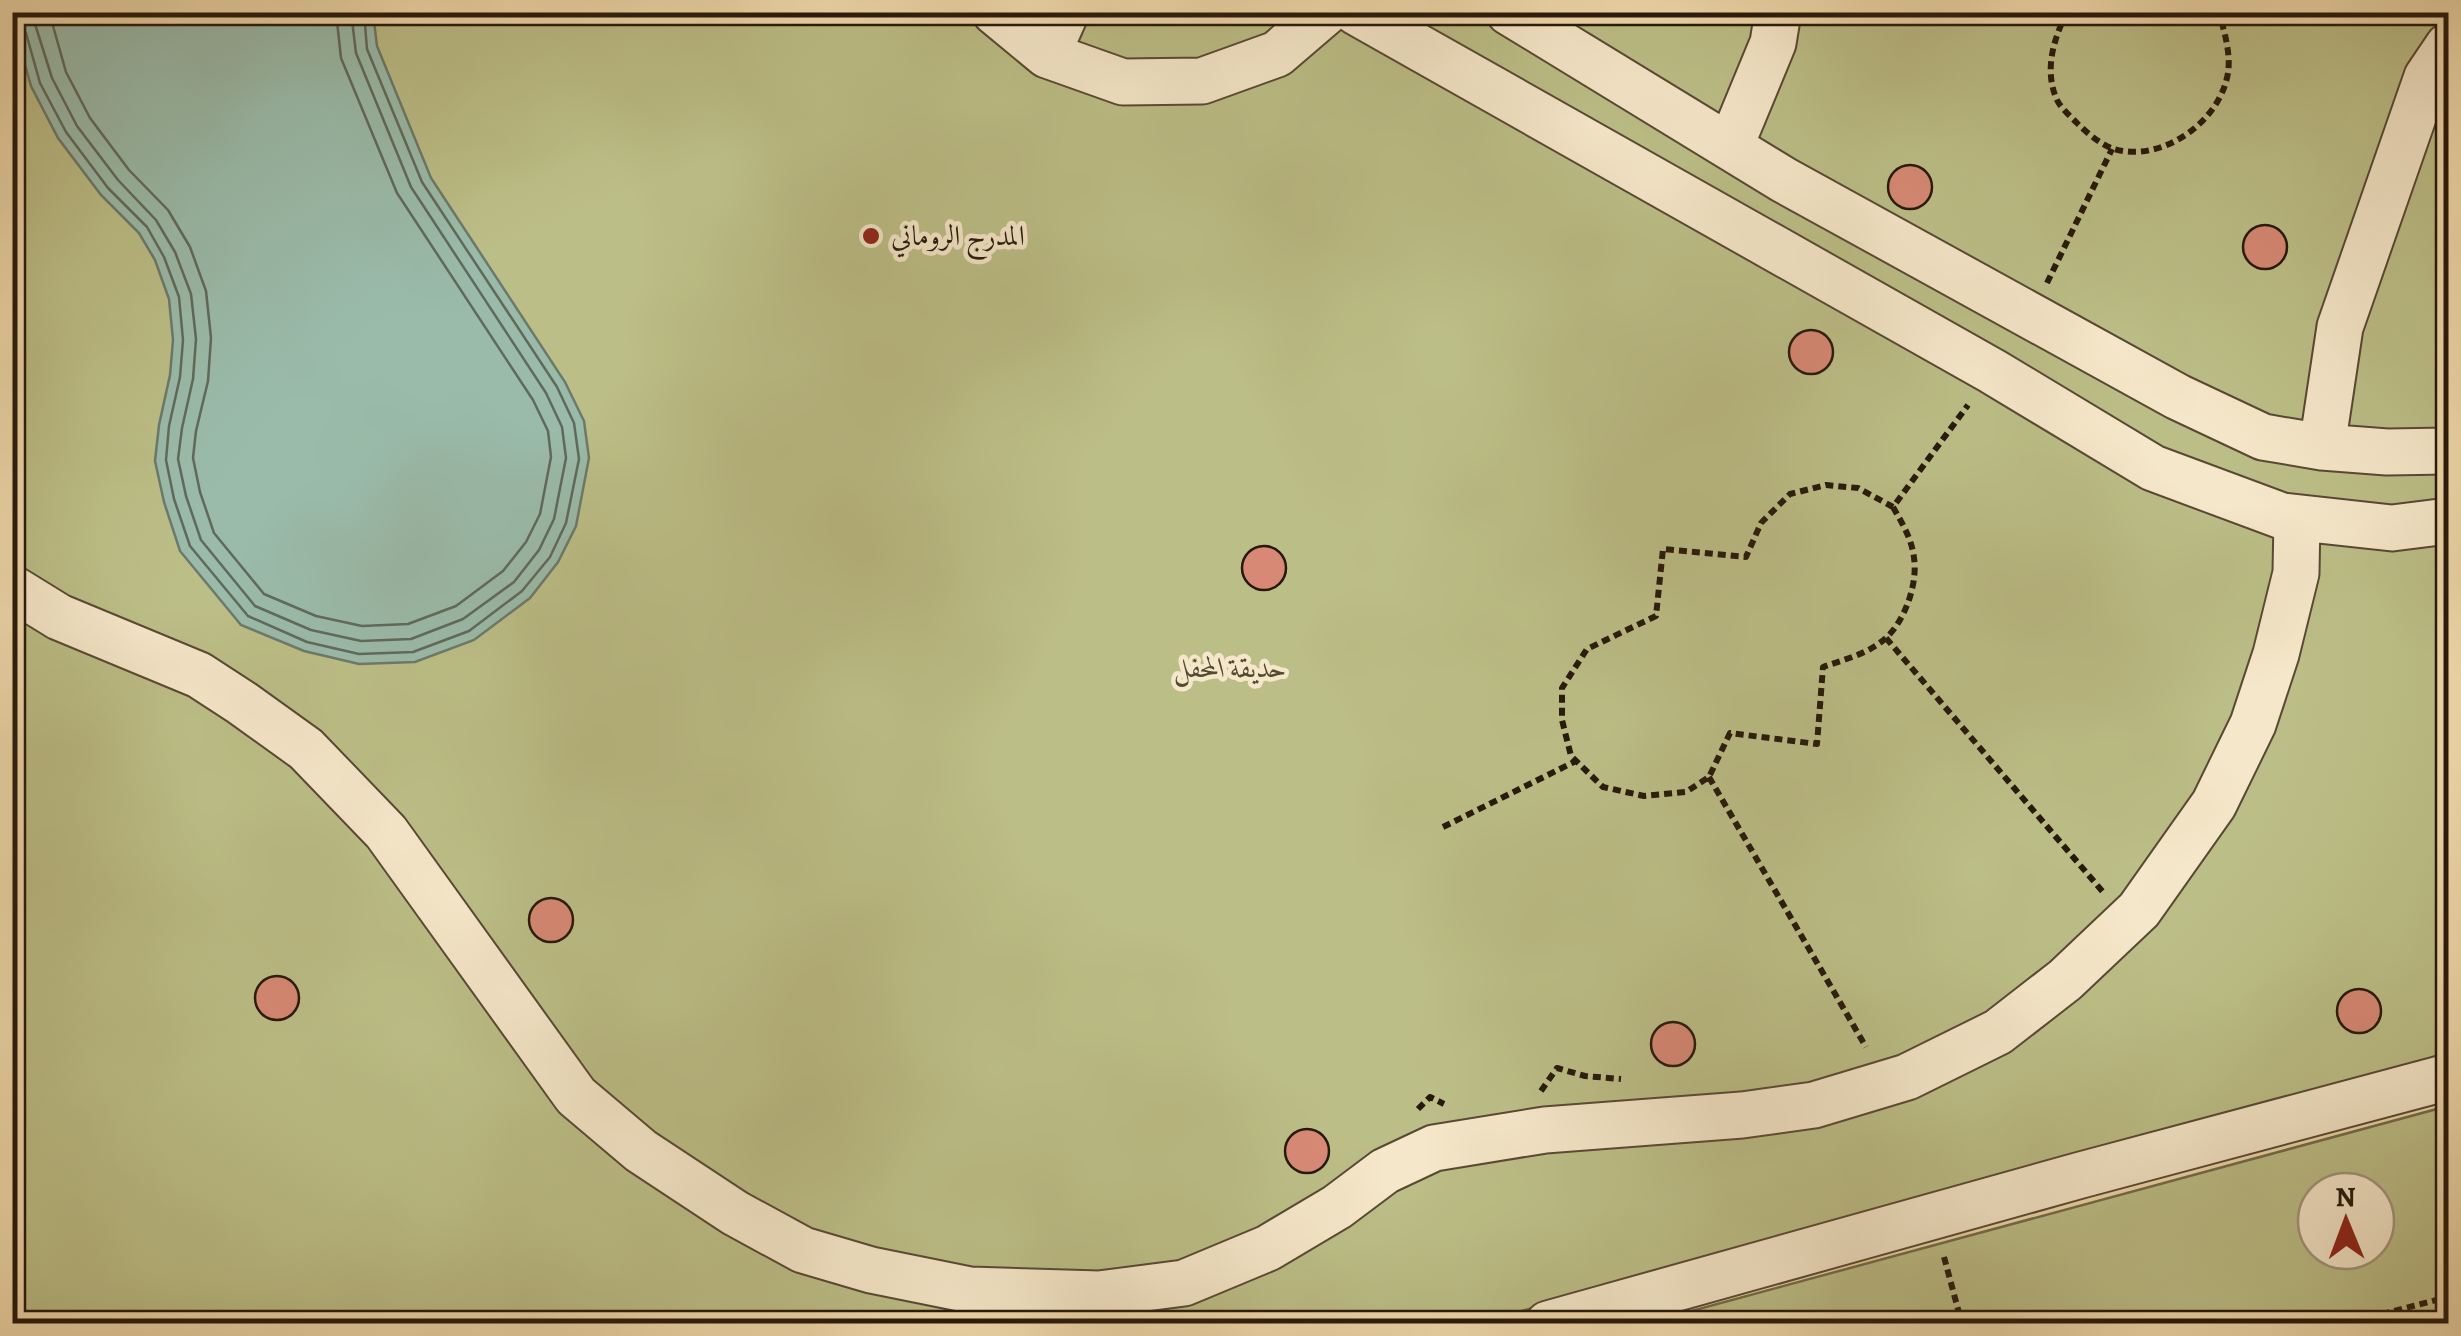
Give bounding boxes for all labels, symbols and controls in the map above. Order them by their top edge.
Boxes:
place label: المدرج الروماني [891,217,1025,261]
marker: المدرج الروماني [860,225,882,247]
park label: حديقة المحفل [1173,649,1287,687]
north arrow [2296,1171,2396,1271]
text: N [2335,1178,2356,1216]

